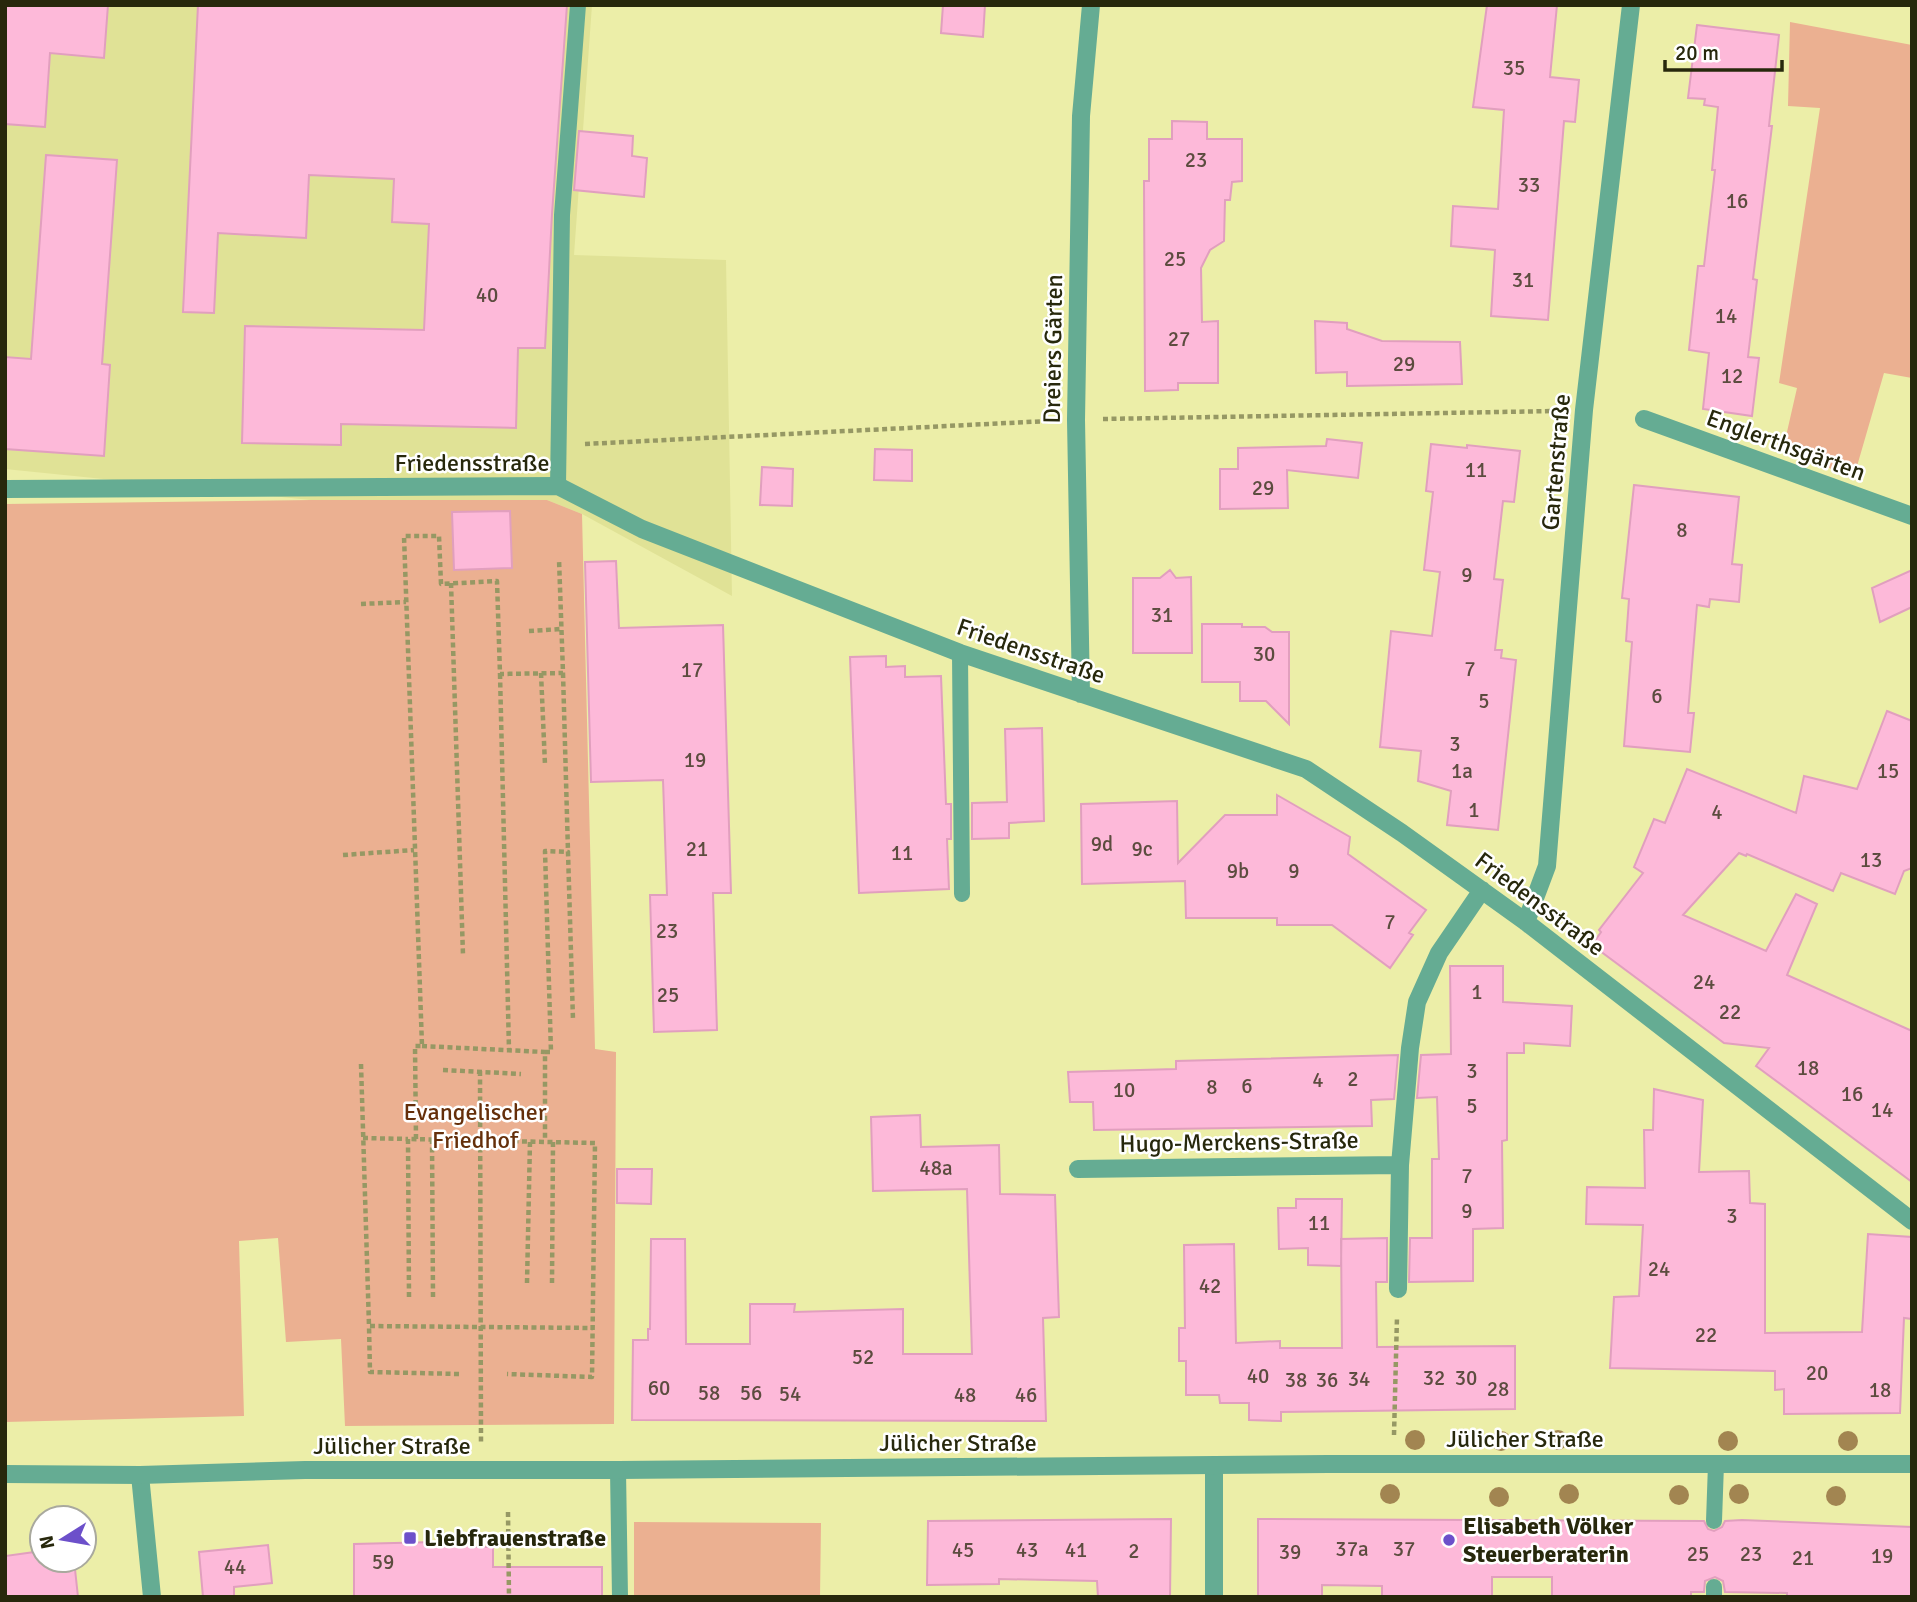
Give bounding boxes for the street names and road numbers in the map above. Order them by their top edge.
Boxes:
street label: Dreiers Gärten [1037,274,1069,424]
street label: Gartenstraße [1535,392,1577,532]
street label: Englerthsgärten [1702,402,1870,488]
street label: Friedensstraße [395,448,549,478]
street label: Friedensstraße [953,612,1109,690]
street label: Friedensstraße [1469,845,1611,963]
street label: Hugo-Merckens-Straße [1119,1125,1359,1159]
street label: Jülicher Straße [1446,1424,1604,1454]
street label: Jülicher Straße [879,1428,1037,1458]
street label: Jülicher Straße [313,1431,471,1461]

